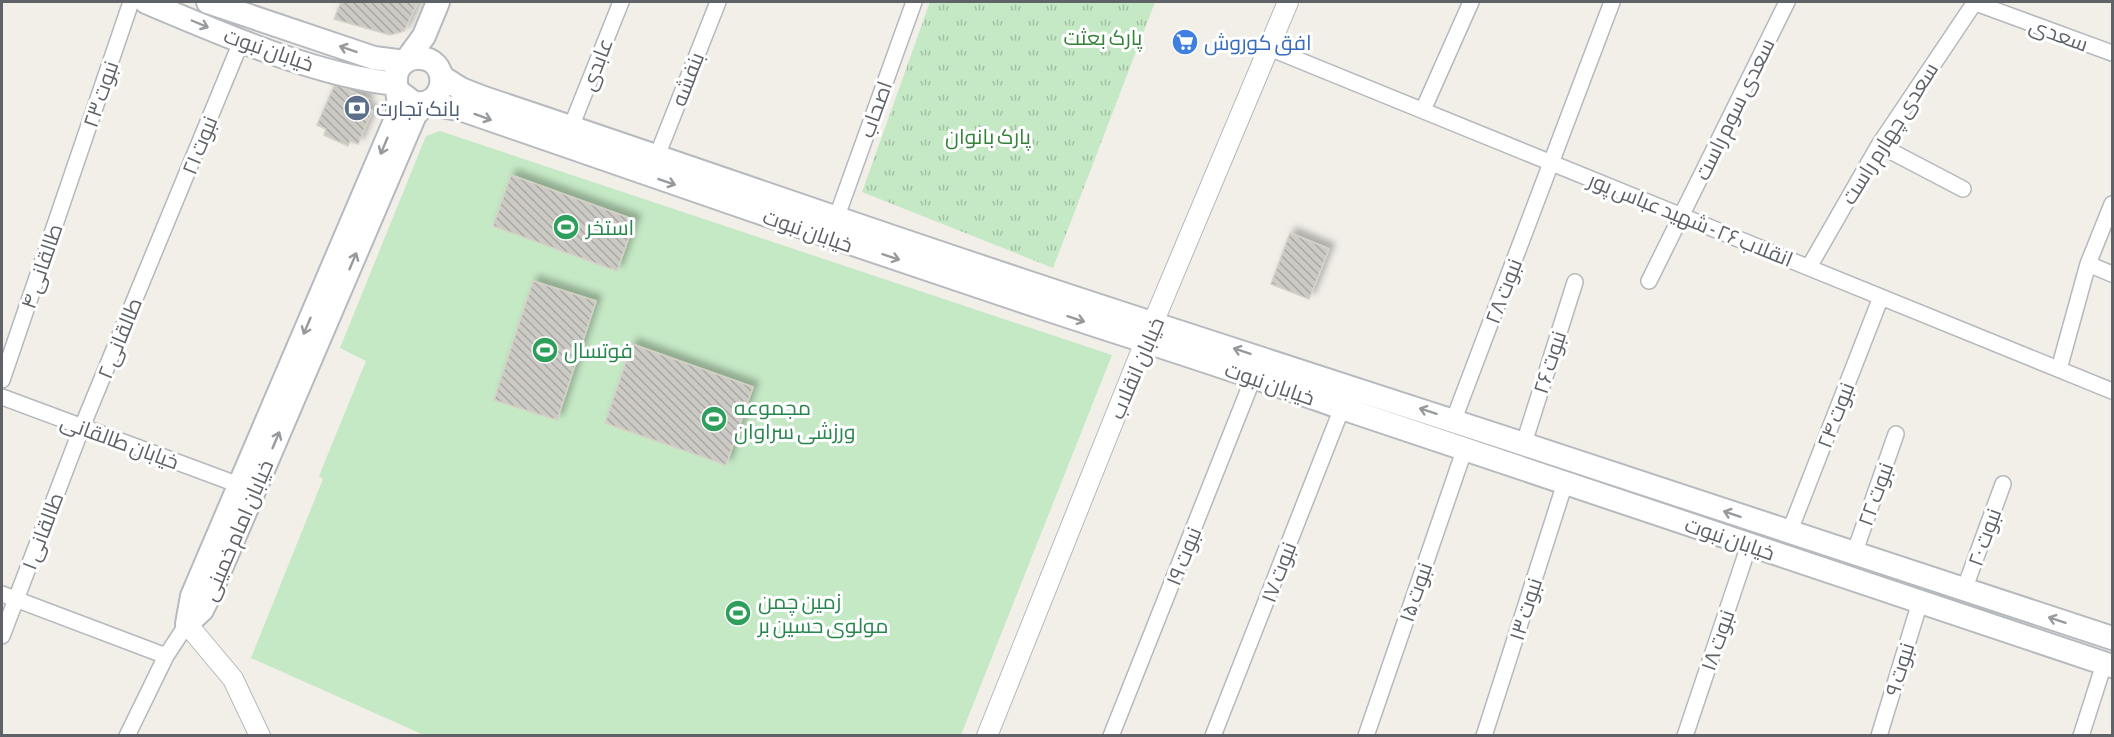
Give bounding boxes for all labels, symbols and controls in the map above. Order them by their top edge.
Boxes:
street label: سعدی [2026,12,2092,58]
one-way arrow [191,19,209,31]
street label: خیابان نبوت [220,22,317,77]
park label: پارک بعثت [1064,25,1143,52]
supermarket icon: افق کوروش [1170,27,1200,57]
place label: افق کوروش [1204,30,1312,56]
street label: عابدی [575,34,619,94]
street label: سعدی سوم راست [1689,34,1781,185]
one-way arrow [339,42,358,53]
street label: بنفشه [666,49,708,109]
street label: نبوت ۲۳ [77,58,123,131]
street label: سعدی چهارم راست [1836,58,1945,210]
street label: اصحاب [854,77,896,141]
bank icon: بانک تجارت [342,93,372,123]
place label: بانک تجارت [376,96,460,121]
street label: نبوت ۲۱ [176,112,222,178]
one-way arrow [473,112,492,123]
park label: پارک بانوان [945,124,1031,151]
one-way arrow [378,137,389,155]
street label: انقلاب ۲۶ - شهید عباس پور [1583,167,1797,274]
one-way arrow [657,177,675,188]
street label: خیابان نبوت [759,203,856,258]
sports icon: استخر [551,212,581,242]
place label: استخر [585,215,634,240]
street label: طالقانی ۴ [15,220,69,312]
one-way arrow [348,252,359,271]
one-way arrow [881,253,900,264]
street label: نبوت ۲۸ [1480,255,1527,327]
street label: طالقانی ۲ [92,294,148,383]
one-way arrow [1066,314,1085,325]
street label: خیابان انقلاب [1104,314,1170,423]
one-way arrow [301,316,312,334]
street label: نبوت ۲۶ [1528,328,1571,397]
sports icon: فوتسال [530,335,560,365]
place label: فوتسال [564,338,633,364]
one-way arrow [1233,344,1252,355]
street label: خیابان نبوت [1221,356,1318,411]
street label: نبوت ۲۴ [1812,379,1859,452]
place label: مجموعه ورزشی سراوان [734,395,855,445]
sports icon: مجموعه ورزشی سراوان [699,404,729,434]
one-way arrow [1419,404,1438,415]
street label: خیابان طالقانی [57,409,182,475]
one-way arrow [271,432,282,450]
street label: خیابان امام خمینی [196,456,280,605]
street label: نبوت ۲۲ [1853,459,1898,529]
street label: طالقانی ۱ [16,489,70,574]
street label: نبوت ۲۰ [1963,505,2006,570]
one-way arrow [1723,507,1742,518]
street label: خیابان نبوت [1681,511,1778,566]
street label: نبوت ۱۹ [1160,523,1206,589]
street label: نبوت ۱۷ [1256,538,1301,606]
street label: نبوت ۱۵ [1394,559,1437,625]
street label: نبوت ۱۳ [1504,575,1547,643]
place label: زمین چمن مولوی حسین بر [757,589,889,639]
sports icon: زمین چمن مولوی حسین بر [723,598,753,628]
street label: نبوت ۱۸ [1695,606,1740,674]
one-way arrow [2048,613,2067,624]
street label: نبوت ۹ [1880,640,1919,699]

